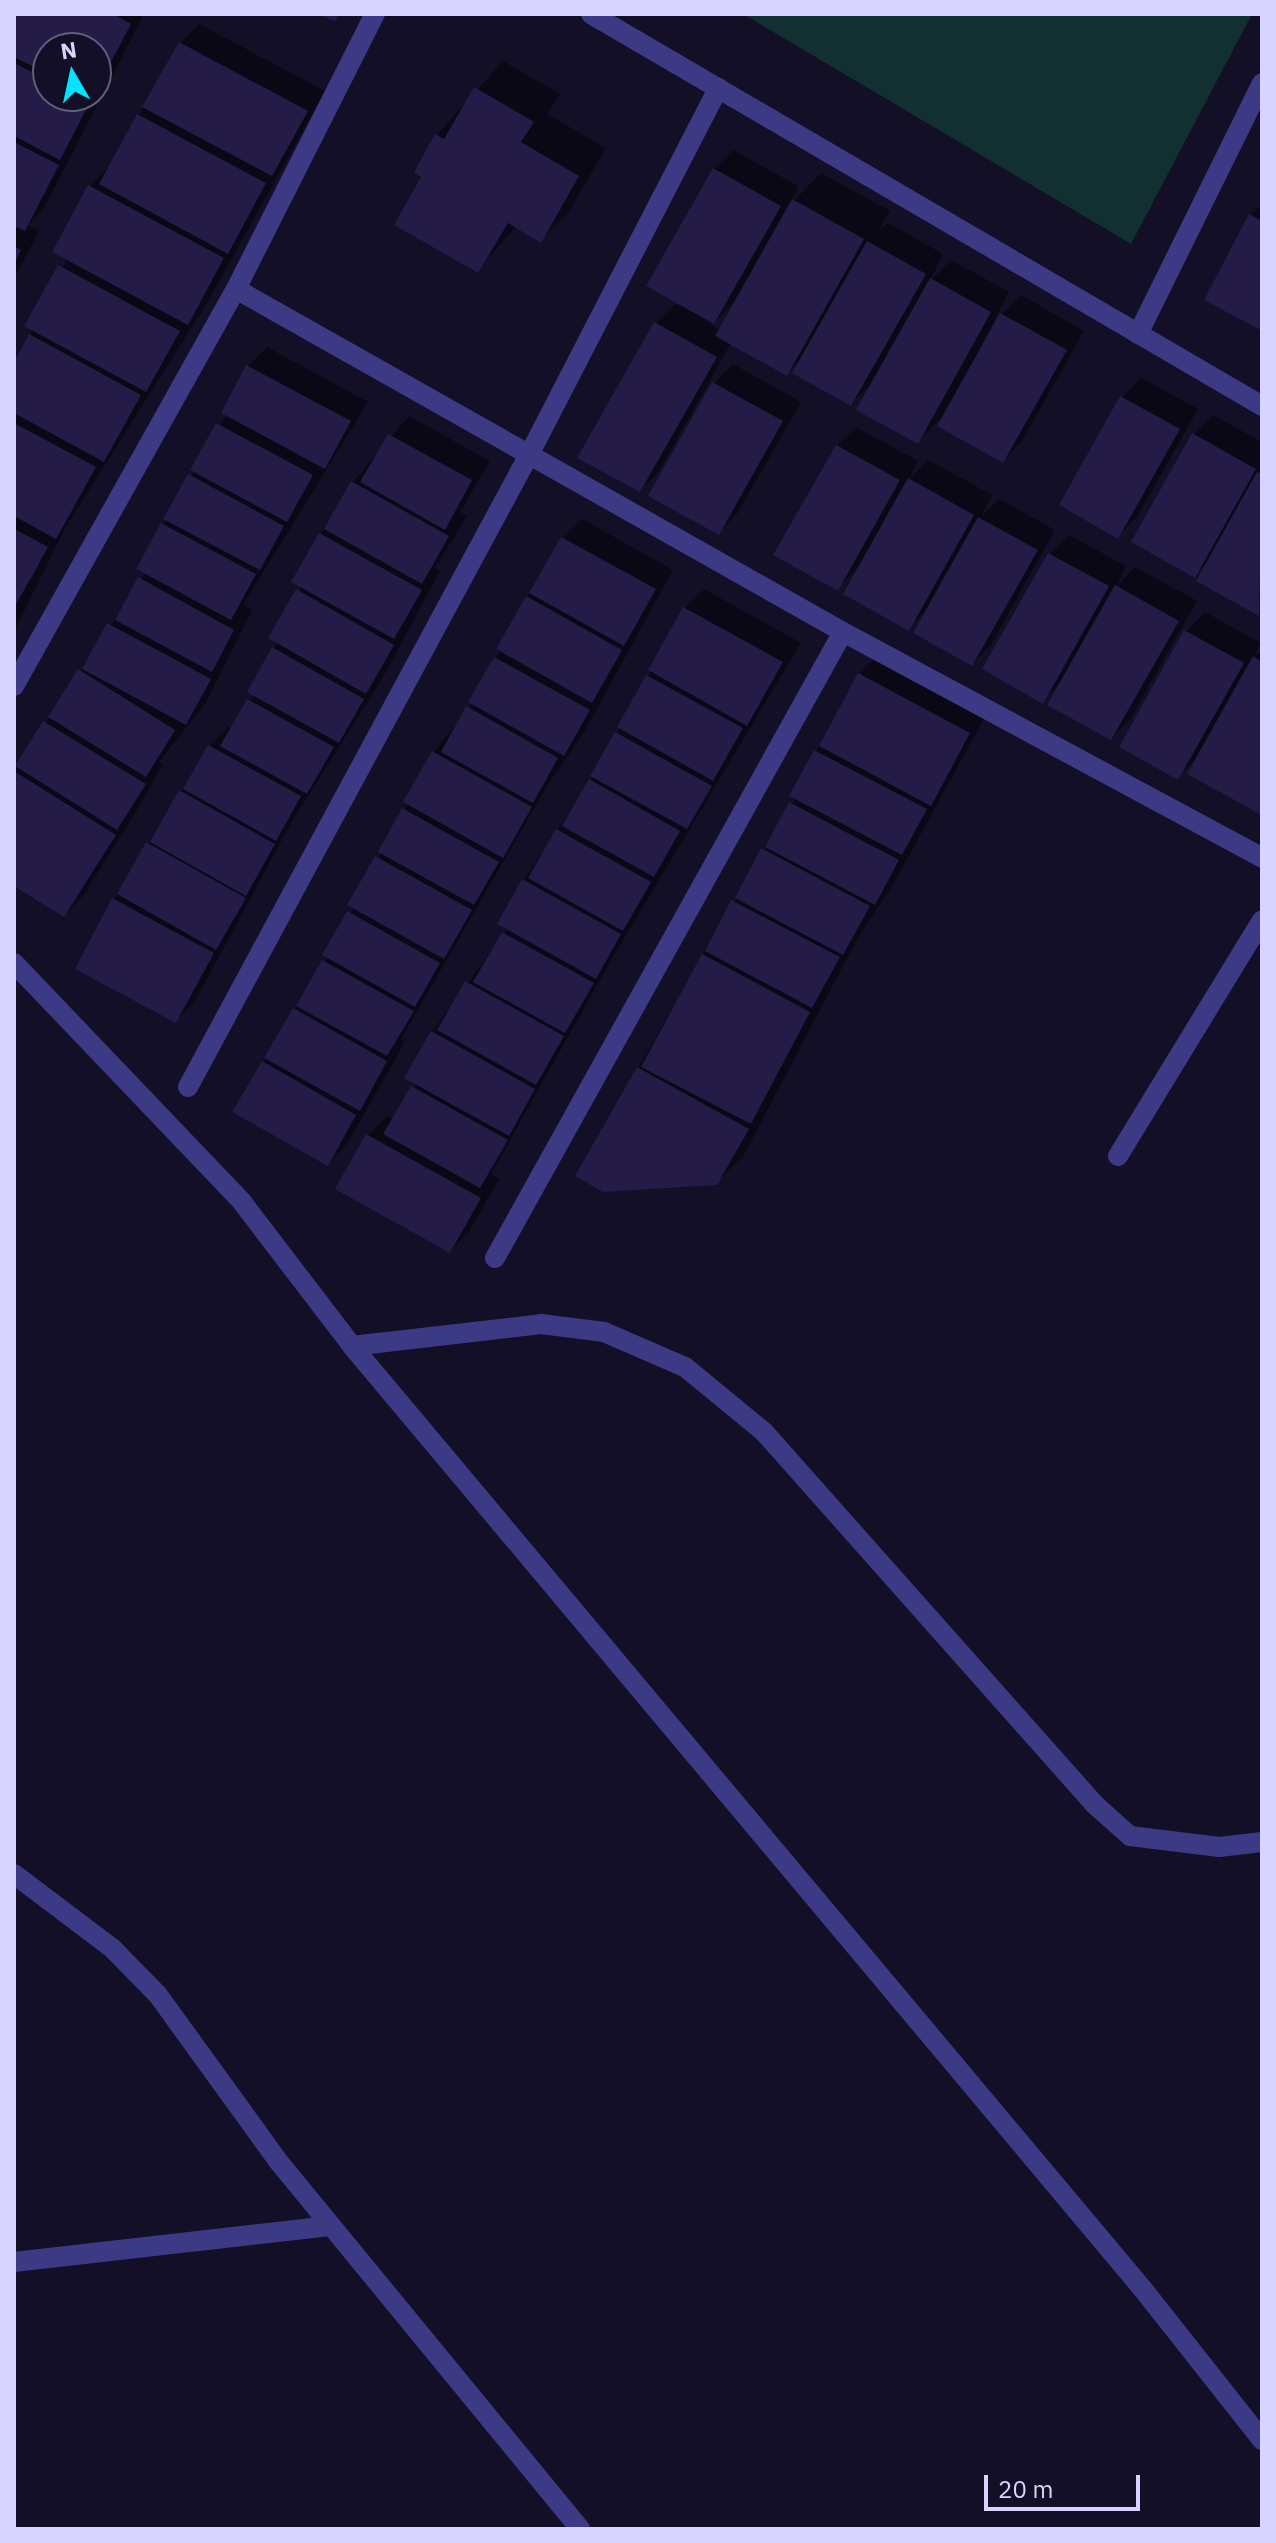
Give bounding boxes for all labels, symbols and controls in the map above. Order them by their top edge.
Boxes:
north arrow [32,32,112,112]
text: N [58,34,79,65]
scale bar [988,2459,1144,2509]
text: 20 m [998,2473,1053,2505]

